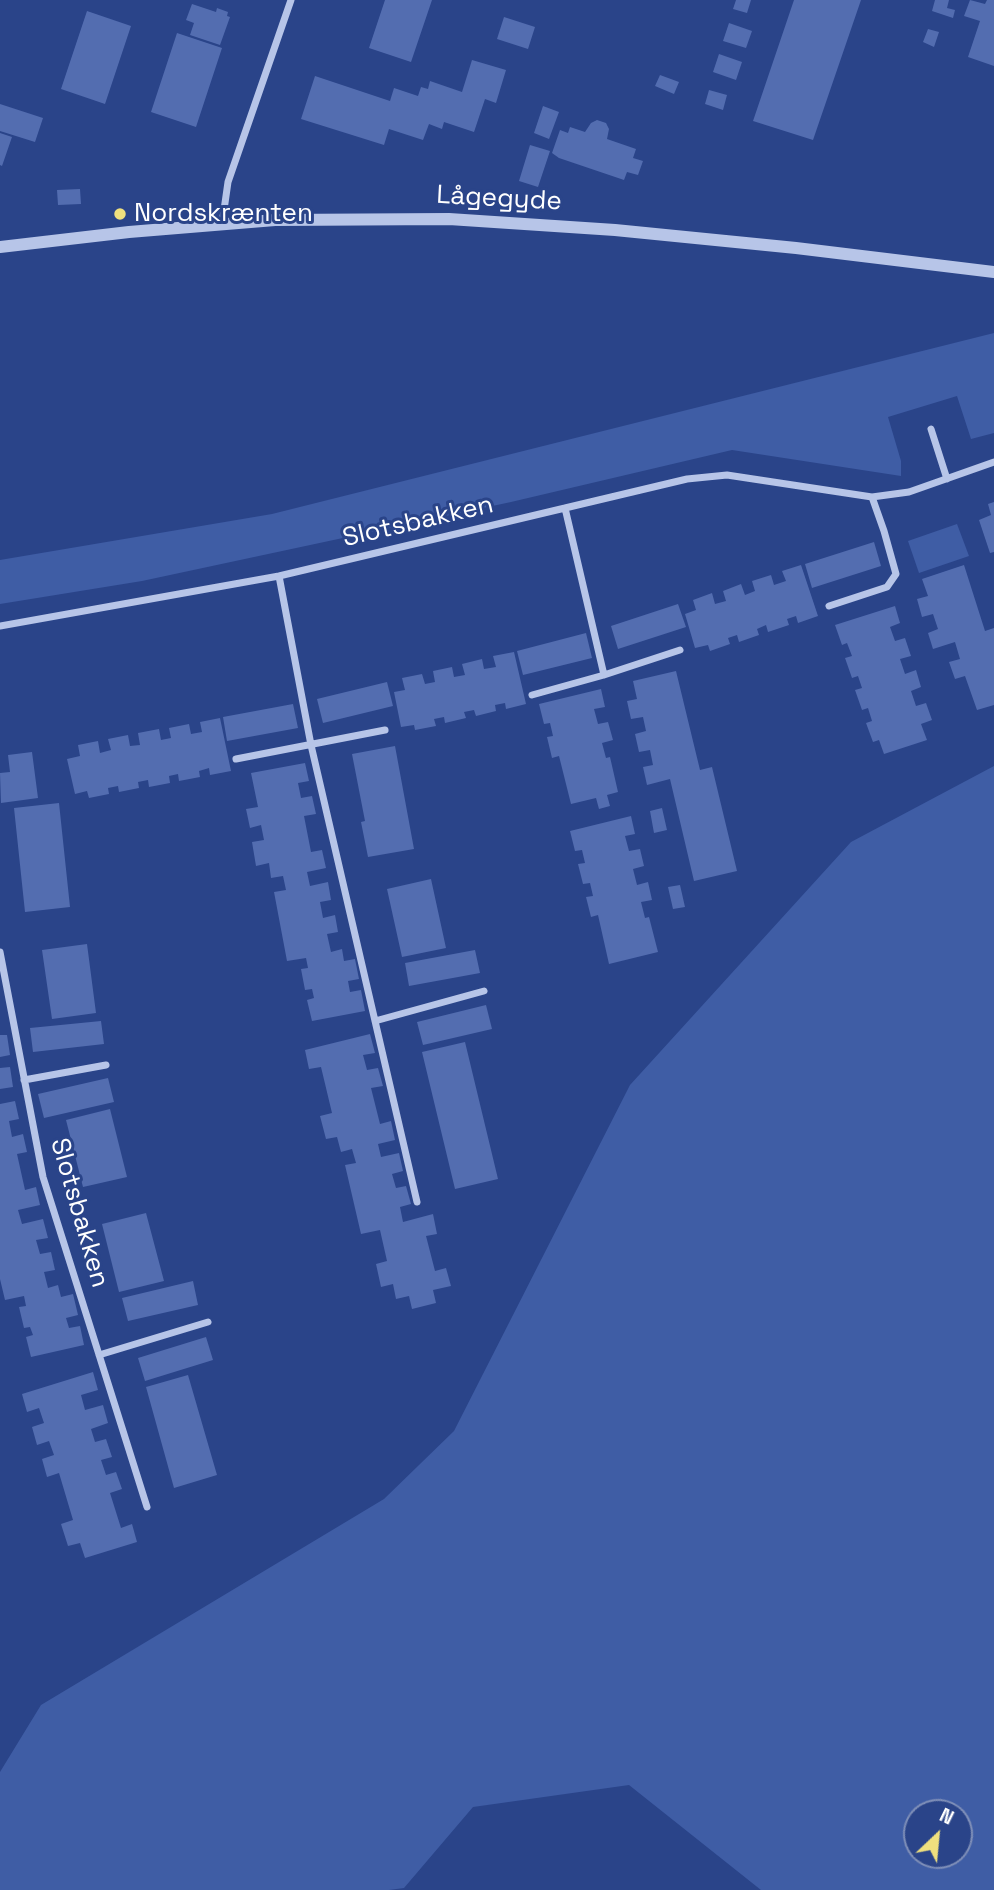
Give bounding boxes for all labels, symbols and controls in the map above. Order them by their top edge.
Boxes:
street label: Lågegyde [435,180,563,218]
place label: Nordskrænten [134,198,313,230]
marker: Nordskrænten [112,206,128,222]
street label: Slotsbakken [340,489,496,555]
street label: Slotsbakken [43,1135,115,1291]
north arrow [903,1799,973,1869]
text: N [935,1802,958,1830]

